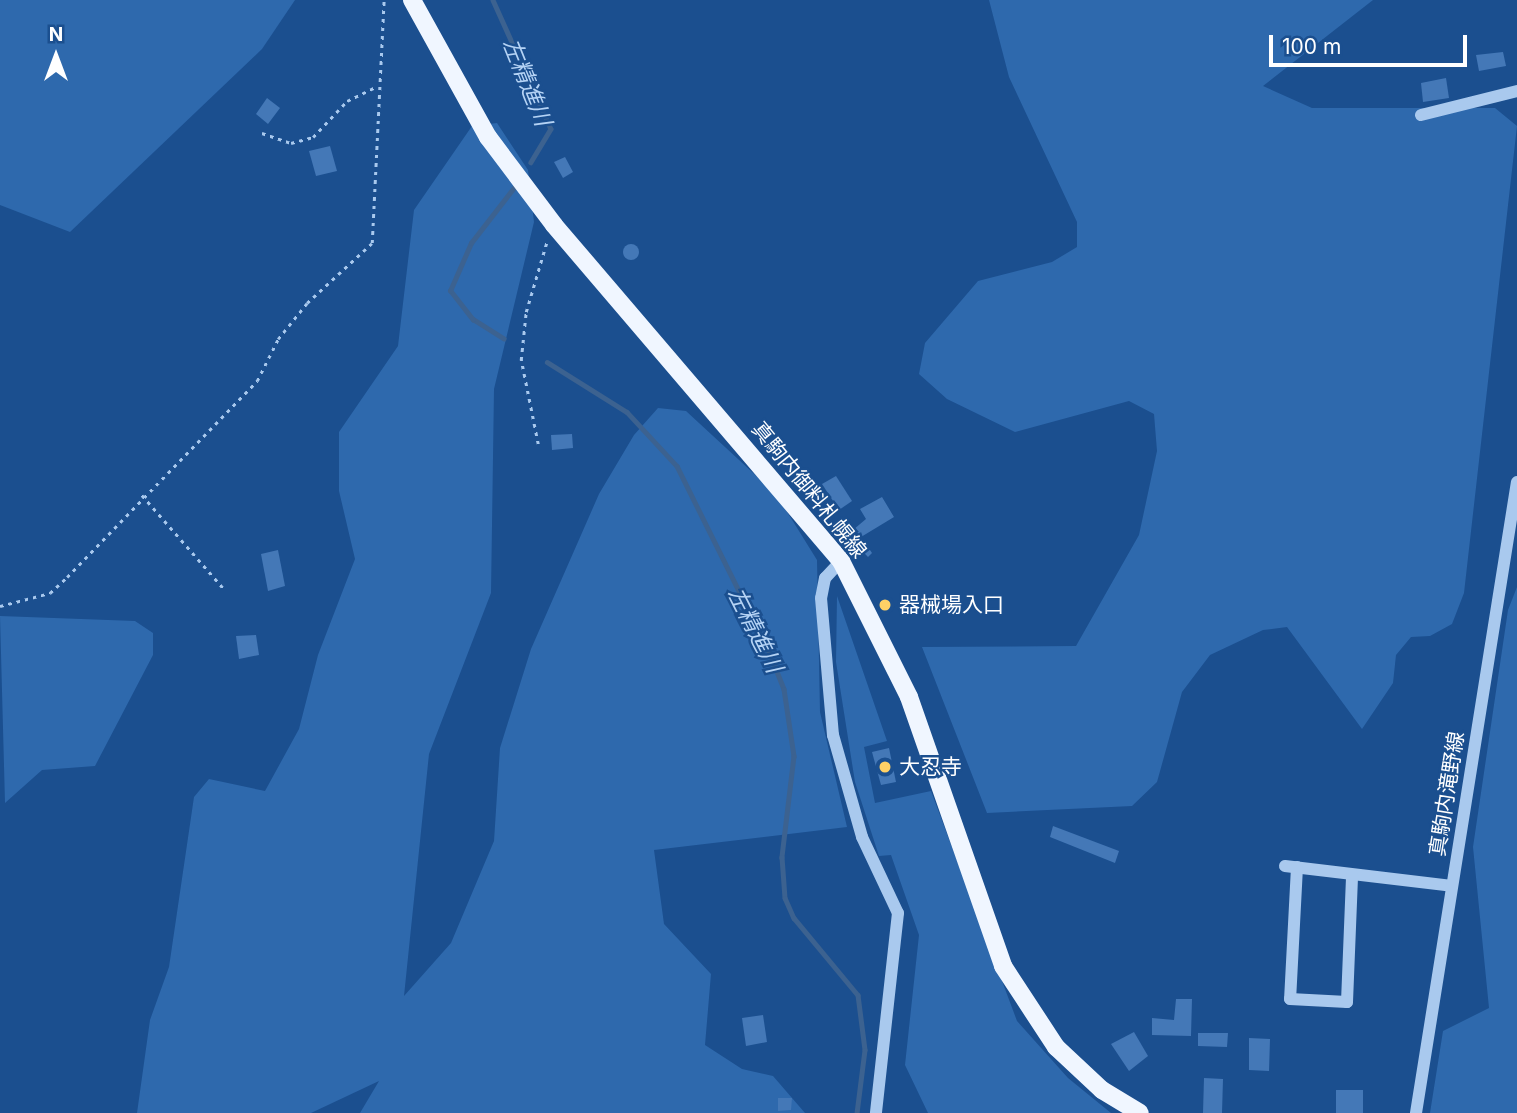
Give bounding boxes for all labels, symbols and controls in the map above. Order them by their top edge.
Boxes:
north arrow [21,21,91,91]
scale bar [1272,21,1470,65]
text: N [49,23,63,46]
water label: 左精進川 [497,34,557,130]
text: 100 m [1282,34,1341,59]
street label: 真駒内御料札幌線 [746,417,872,563]
water label: 左精進川 [722,583,788,677]
place label: 器械場入口 [899,592,1004,618]
marker: 器械場入口 [877,597,893,613]
street label: 真駒内滝野線 [1425,730,1469,858]
place label: 大忍寺 [899,754,962,780]
marker: 大忍寺 [877,759,893,775]

